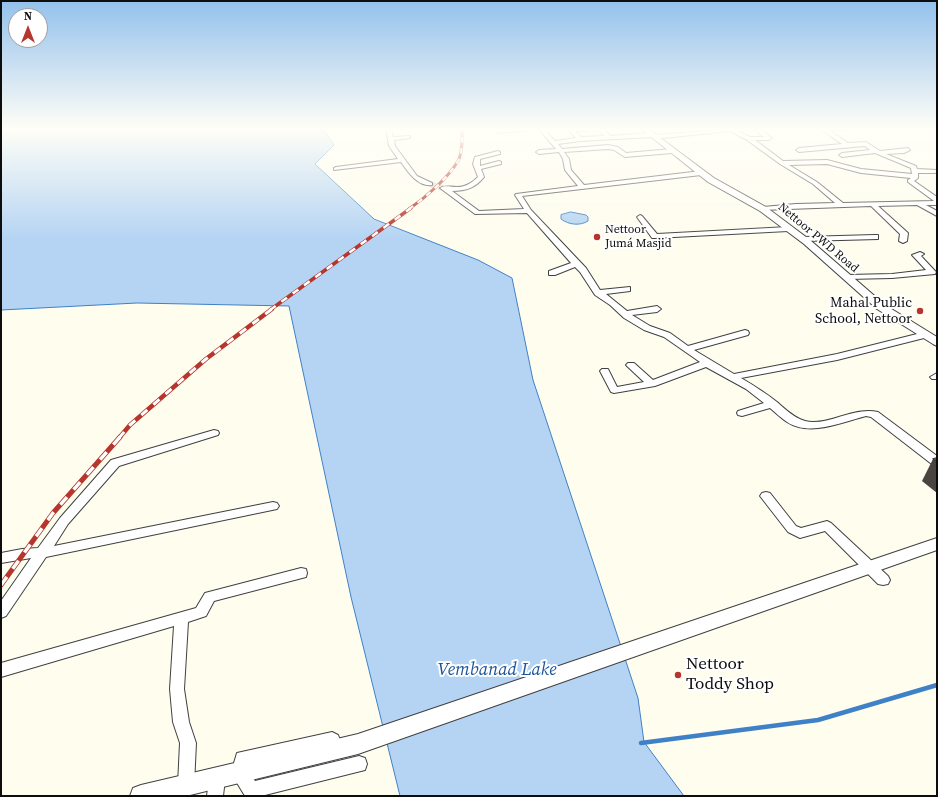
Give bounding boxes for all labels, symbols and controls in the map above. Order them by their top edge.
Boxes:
north arrow [8,8,48,48]
text: N [24,9,32,24]
street label: Nettoor PWD Road [775,200,861,276]
place label: Nettoor Jumá Masjid [605,223,671,251]
marker: Nettoor Jumá Masjid [592,232,602,242]
place label: Mahal Public School, Nettoor [815,295,912,328]
marker: Mahal Public School, Nettoor [915,306,925,316]
place label: Nettoor Toddy Shop [686,655,774,695]
water label: Vembanad Lake [437,659,557,681]
marker: Nettoor Toddy Shop [673,670,683,680]

